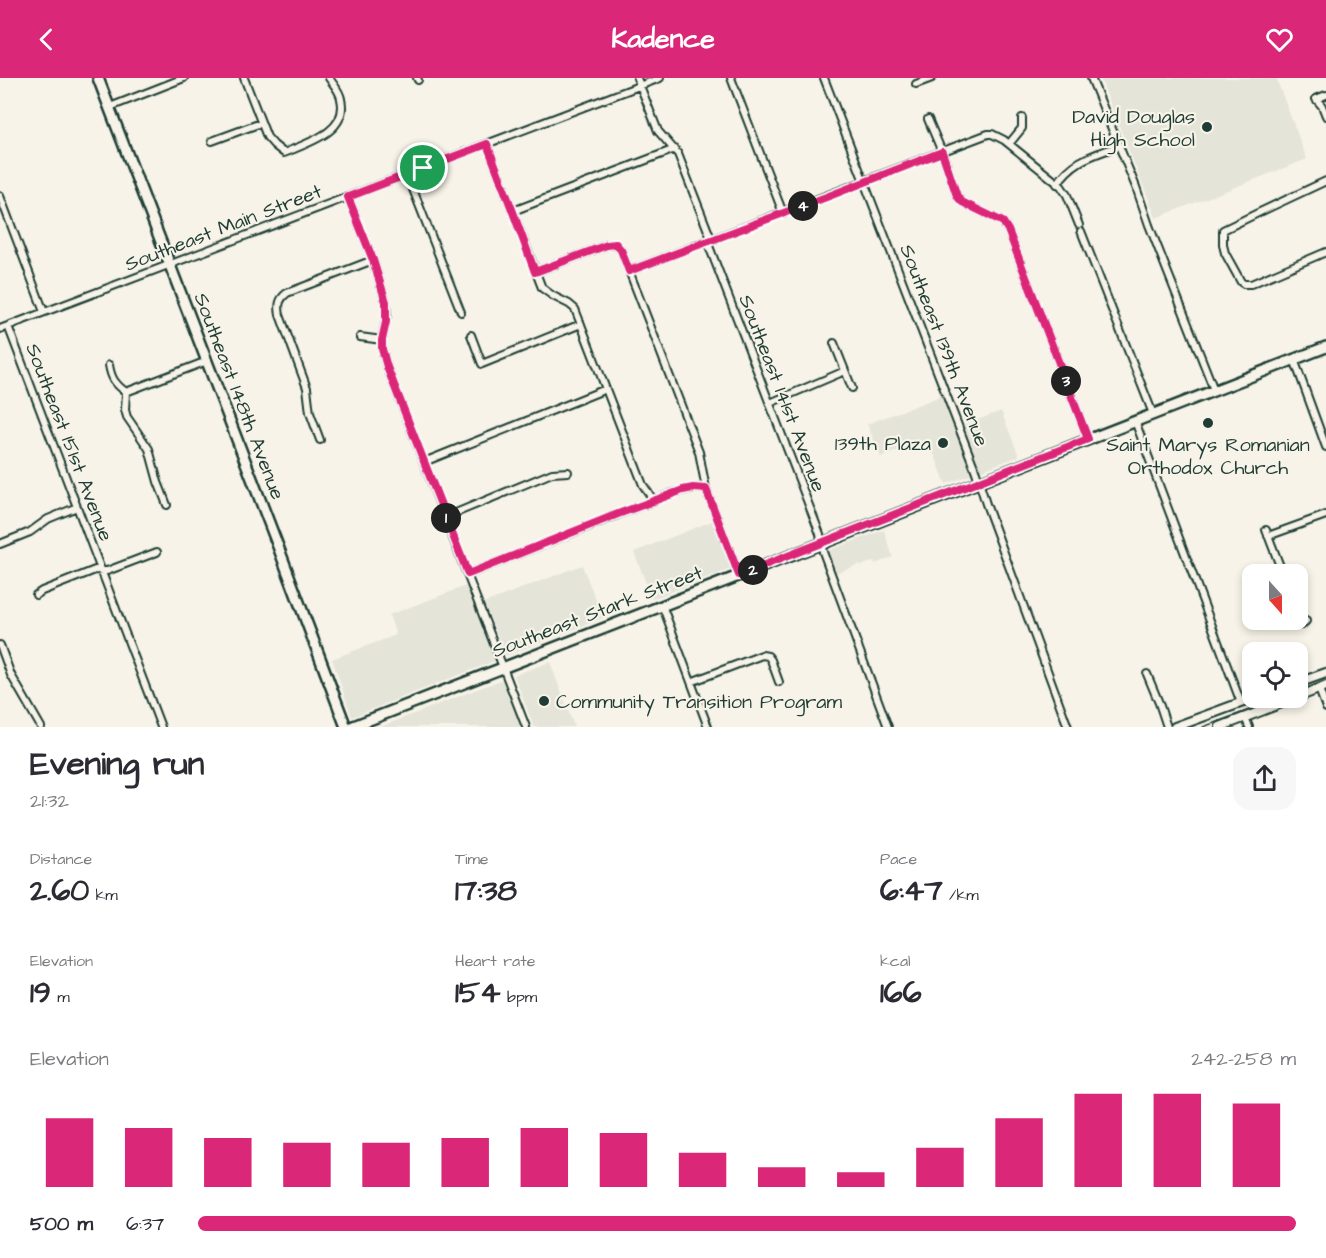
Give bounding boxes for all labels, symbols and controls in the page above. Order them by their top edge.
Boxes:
text: Kadence [611,20,715,58]
icon: back [30,23,63,56]
icon: heart [1263,23,1296,56]
place label: David Douglas High School [1072,103,1195,155]
marker: David Douglas High School [1200,120,1214,134]
pin [397,142,448,193]
icon: arrive [406,151,439,184]
street label: Southeast Main Street [121,177,326,278]
pin: 4 [788,191,818,221]
text: 4 [798,195,808,217]
street label: Southeast 139th Avenue [893,240,996,451]
street label: Southeast 148th Avenue [187,289,292,504]
street label: Southeast 141st Avenue [732,291,833,496]
street label: Southeast 151st Avenue [18,339,120,545]
pin: 3 [1051,366,1081,396]
text: 3 [1062,370,1070,392]
marker: Saint Marys Romanian Orthodox Church [1201,416,1215,430]
place label: 139th Plaza [835,430,931,458]
place label: Saint Marys Romanian Orthodox Church [1106,431,1310,482]
marker: 139th Plaza [936,436,950,450]
pin: 1 [431,503,461,533]
text: 1 [445,507,447,529]
pin: 2 [738,555,768,585]
street label: Southeast Stark Street [488,559,707,665]
text: 2 [748,559,758,581]
north arrow [1242,564,1308,630]
map controls [1242,564,1308,708]
button: locate [1242,642,1308,708]
place label: Community Transition Program [556,688,842,717]
marker: Community Transition Program [537,694,551,708]
text: Evening run [30,741,204,787]
button: share [1233,747,1296,810]
text: 21:32 [30,787,69,815]
text: Distance [30,848,92,870]
text: Time [455,848,489,870]
text: Pace [880,848,917,870]
text: 2.60 [30,870,89,912]
text: 17:38 [455,870,517,912]
text: 6:47 [880,870,943,912]
text: km [89,884,118,906]
text: /km [943,884,979,906]
text: Elevation [30,950,93,972]
text: Heart rate [455,950,535,972]
text: kcal [880,950,911,972]
text: 19 [30,972,51,1014]
text: 154 [455,972,501,1014]
text: 166 [880,972,921,1014]
text: m [51,986,70,1008]
text: bpm [501,986,537,1008]
text: Elevation [30,1045,109,1073]
text: 242–258 m [1191,1045,1296,1073]
text: 500 m [30,1210,93,1238]
text: 6:37 [126,1210,164,1238]

